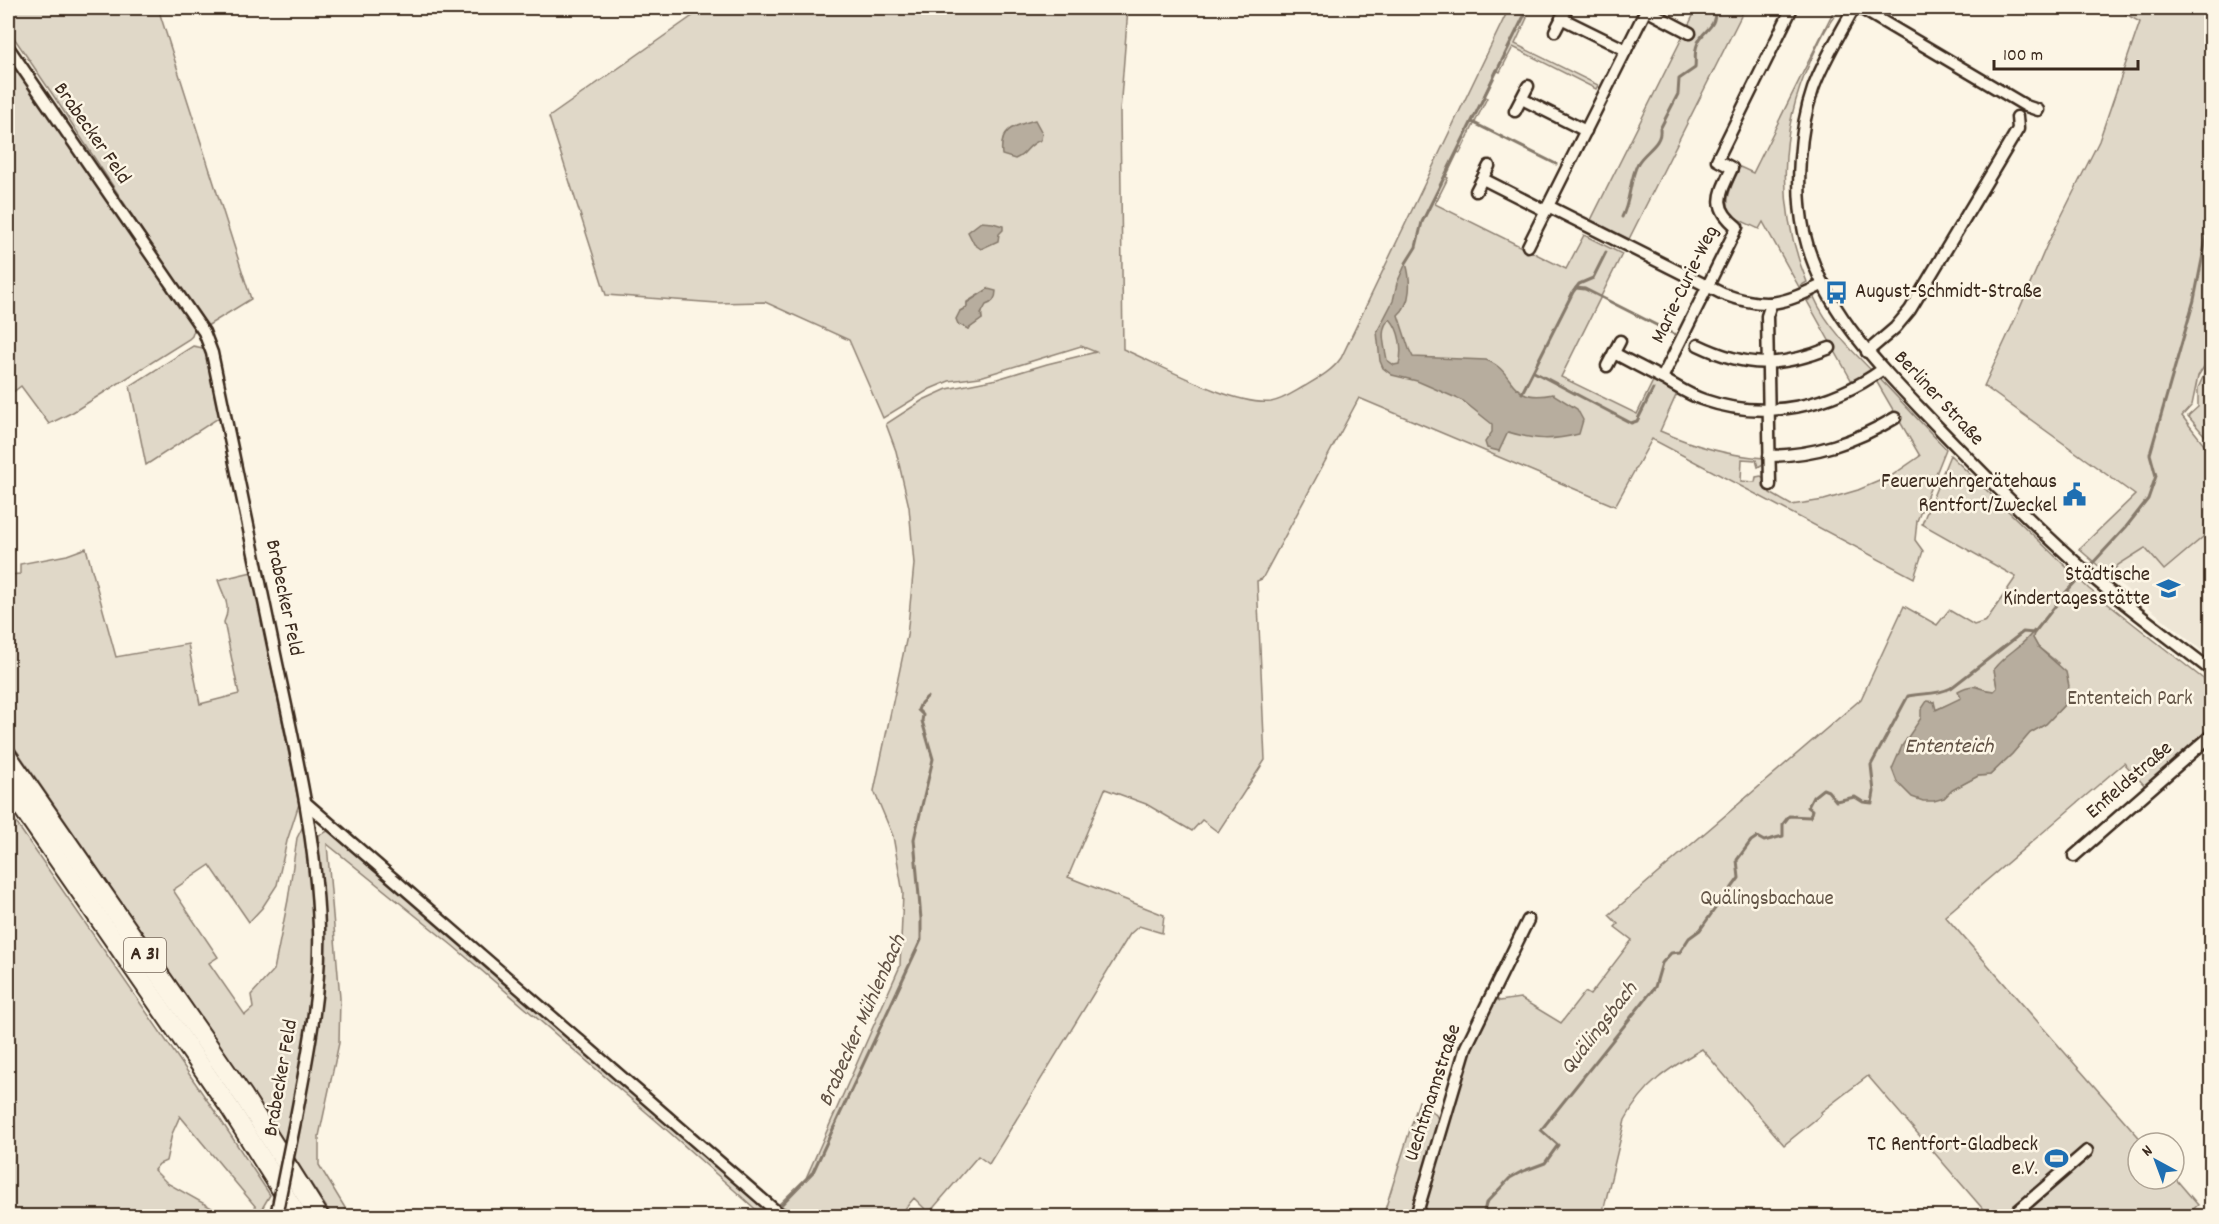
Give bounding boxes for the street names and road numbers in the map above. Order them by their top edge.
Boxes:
street label: Brabecker Feld [45,77,137,191]
street label: Marie-Curie-Weg [1644,221,1728,349]
street label: Berliner Straße [1886,344,1990,454]
street label: Brabecker Feld [256,537,310,659]
street label: Enfieldstraße [2080,735,2180,827]
road number: A 31 [124,938,166,972]
street label: Brabecker Feld [257,1017,307,1139]
street label: Uechtmannstraße [1398,1021,1470,1165]

